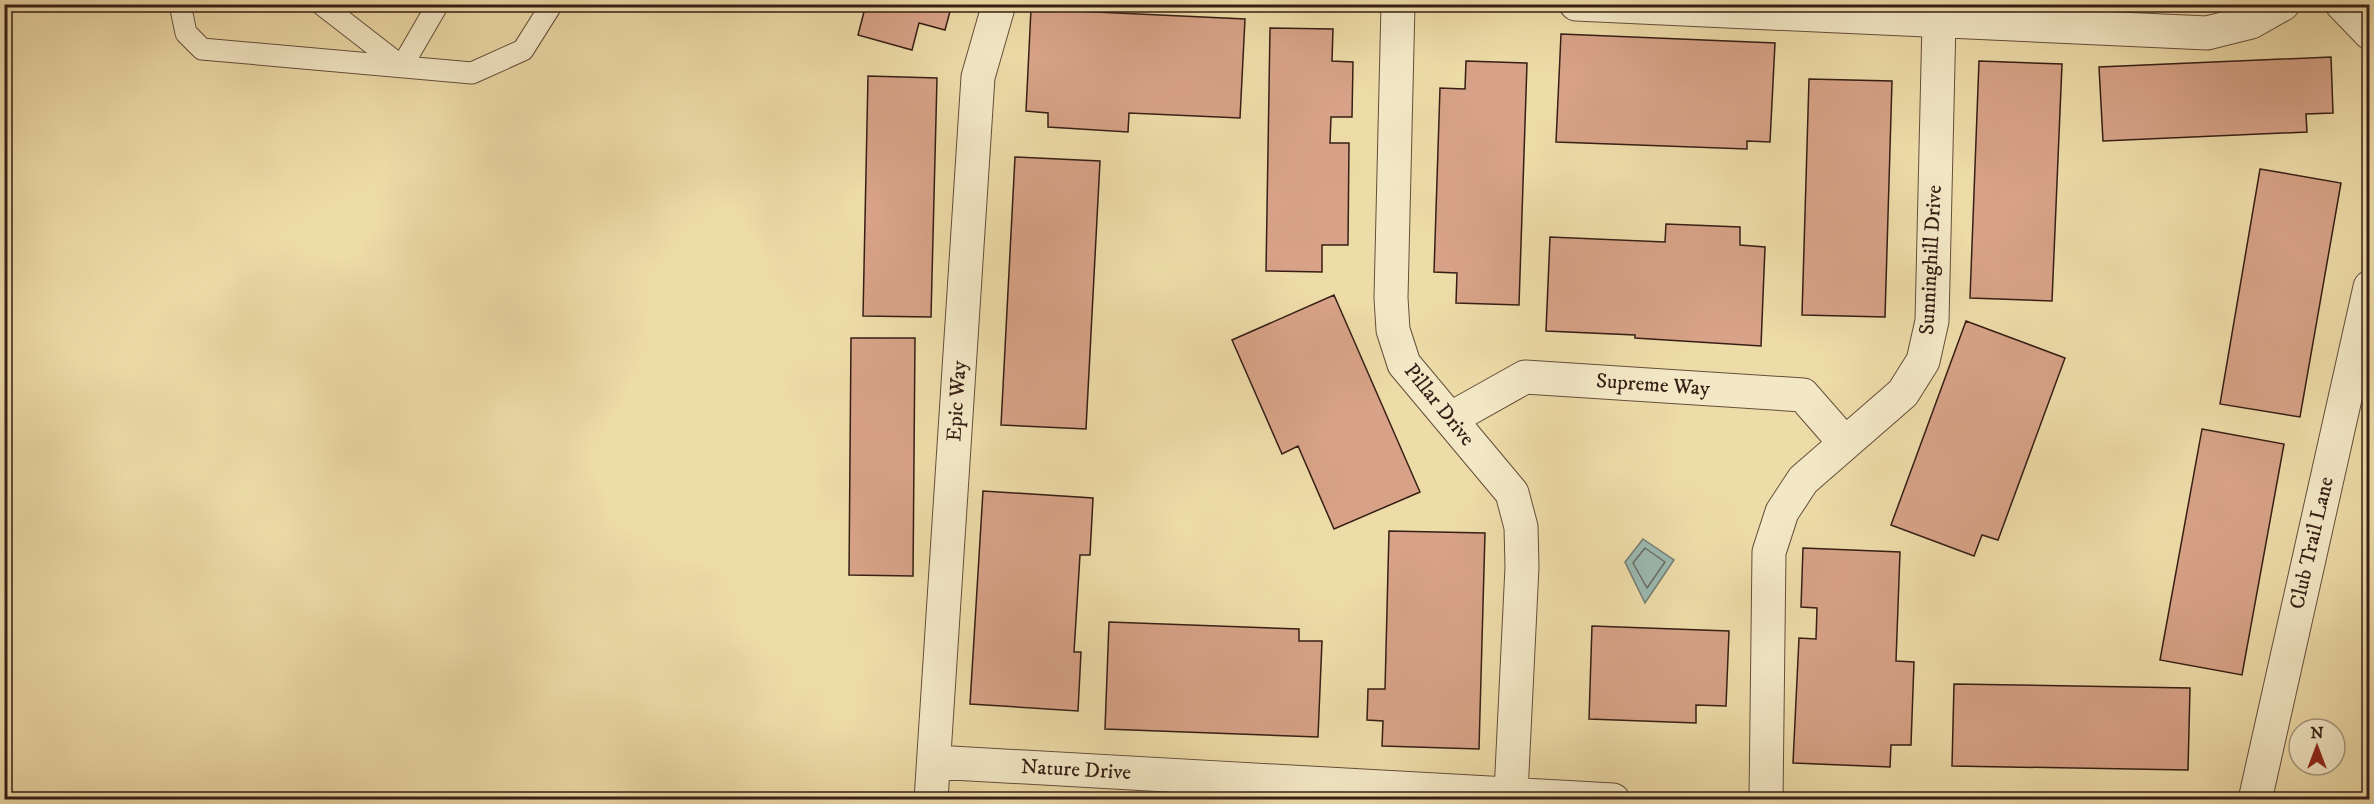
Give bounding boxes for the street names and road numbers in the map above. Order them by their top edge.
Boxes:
street label: Sunninghill Drive [1914,184,1948,336]
street label: Epic Way [941,359,973,442]
street label: Pillar Drive [1398,359,1480,452]
street label: Supreme Way [1595,368,1712,402]
street label: Club Trail Lane [2284,474,2340,612]
street label: Nature Drive [1020,754,1132,786]

